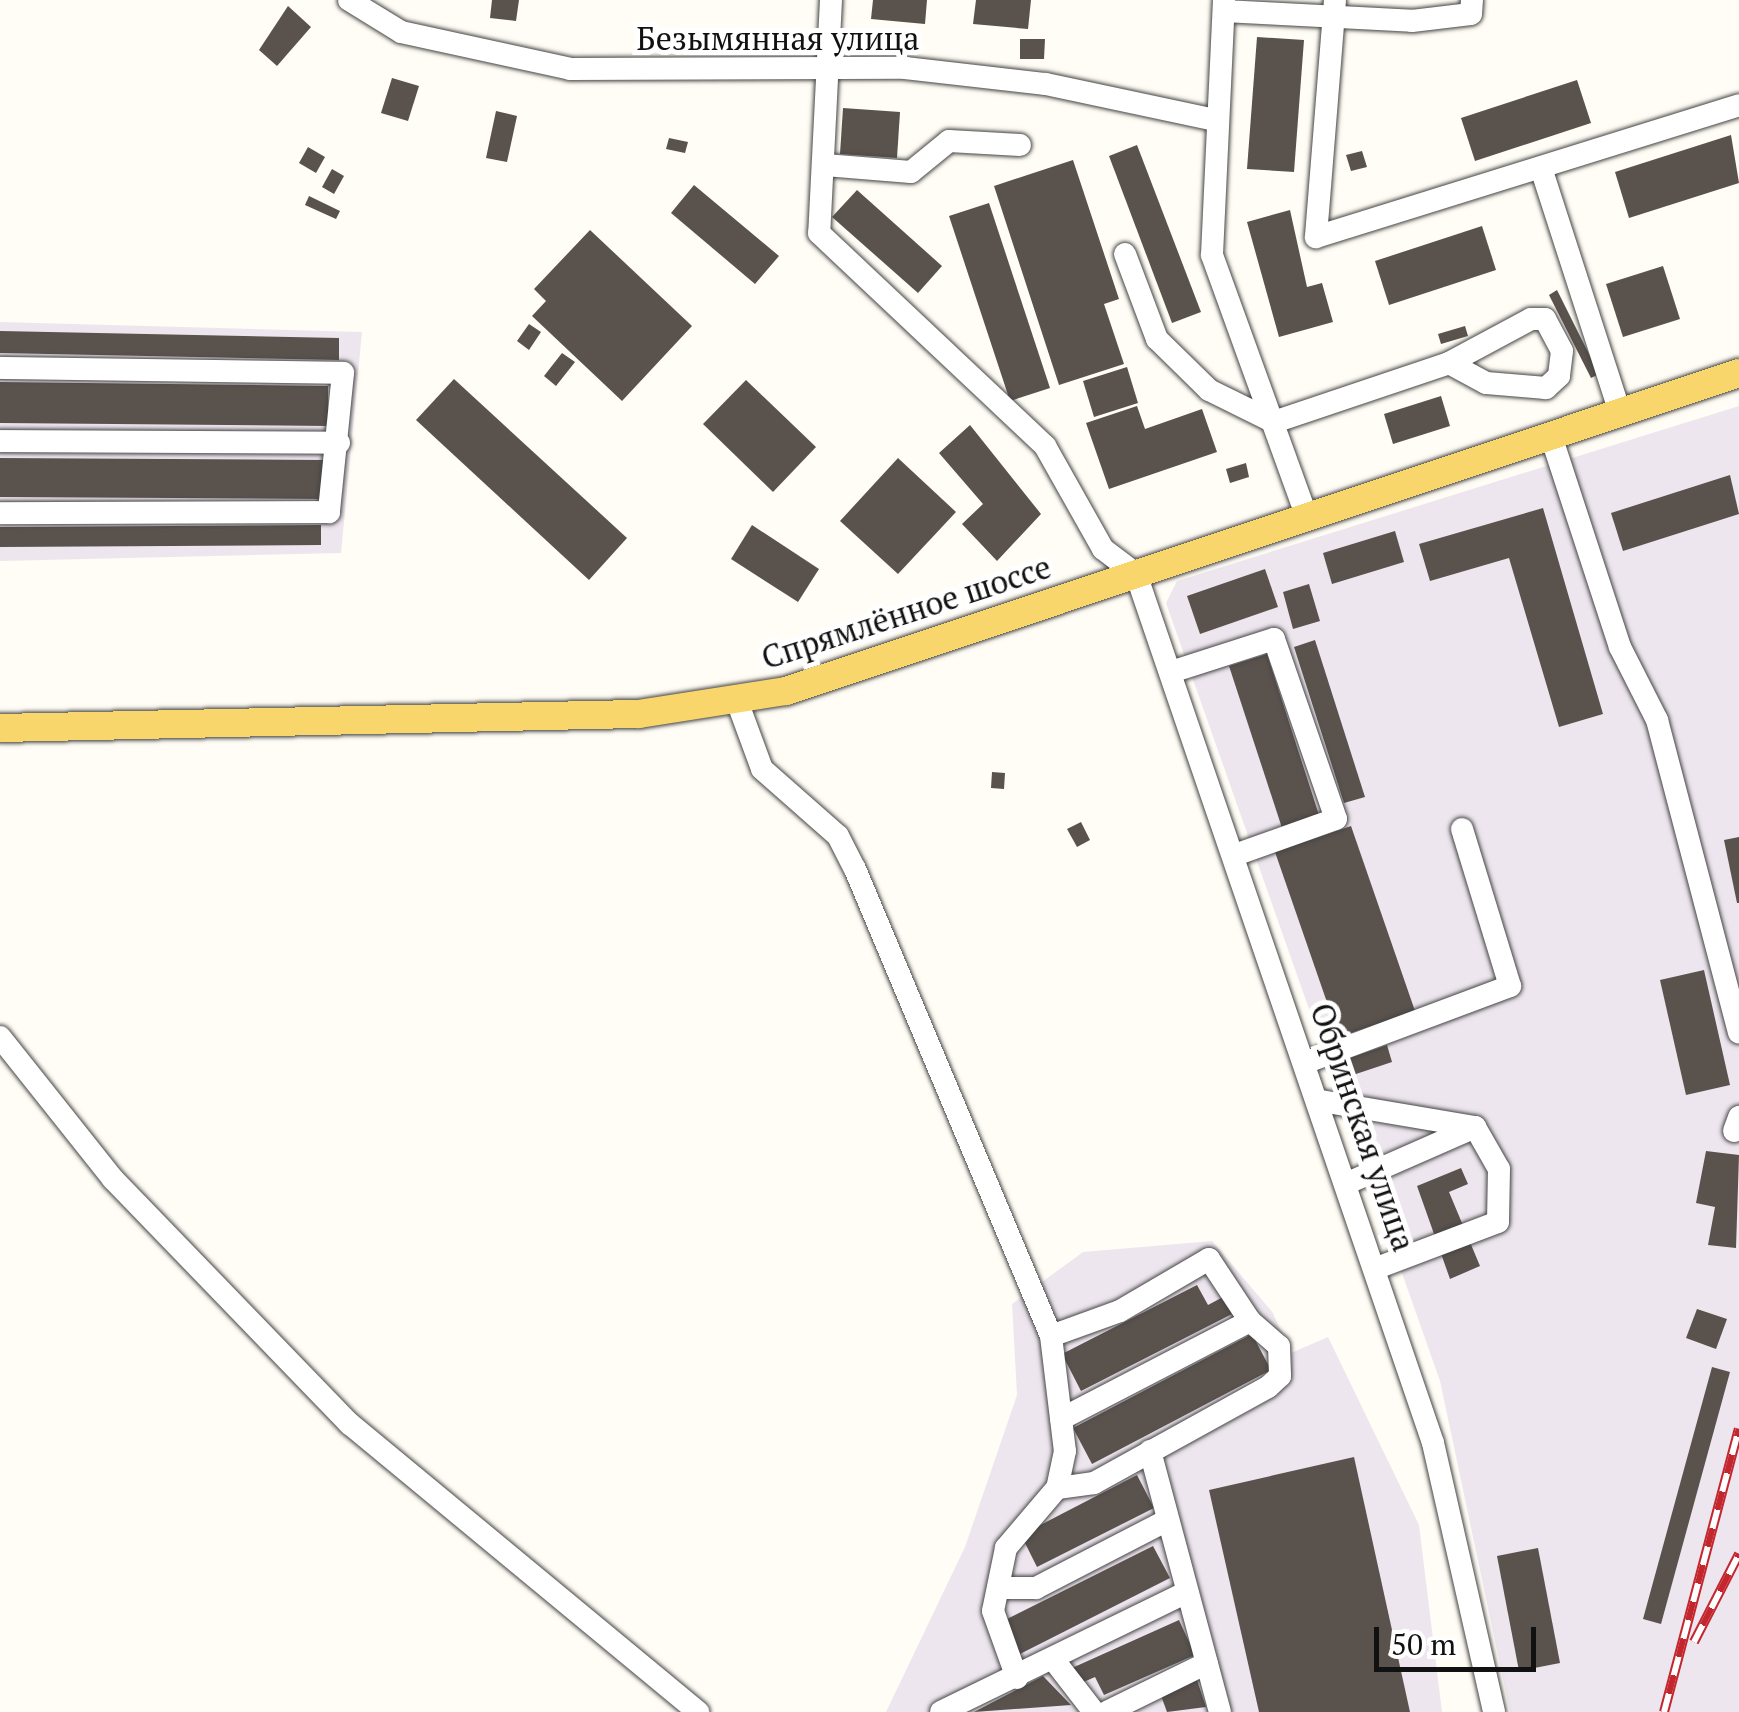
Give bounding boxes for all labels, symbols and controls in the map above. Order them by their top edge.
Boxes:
street label: Безымянная улица [636,19,920,57]
street label: Спрямлённое шоссе [757,547,1055,677]
street label: Обринская улица [1303,998,1423,1256]
scale bar [1379,1607,1542,1669]
text: 50 m [1391,1624,1456,1664]

